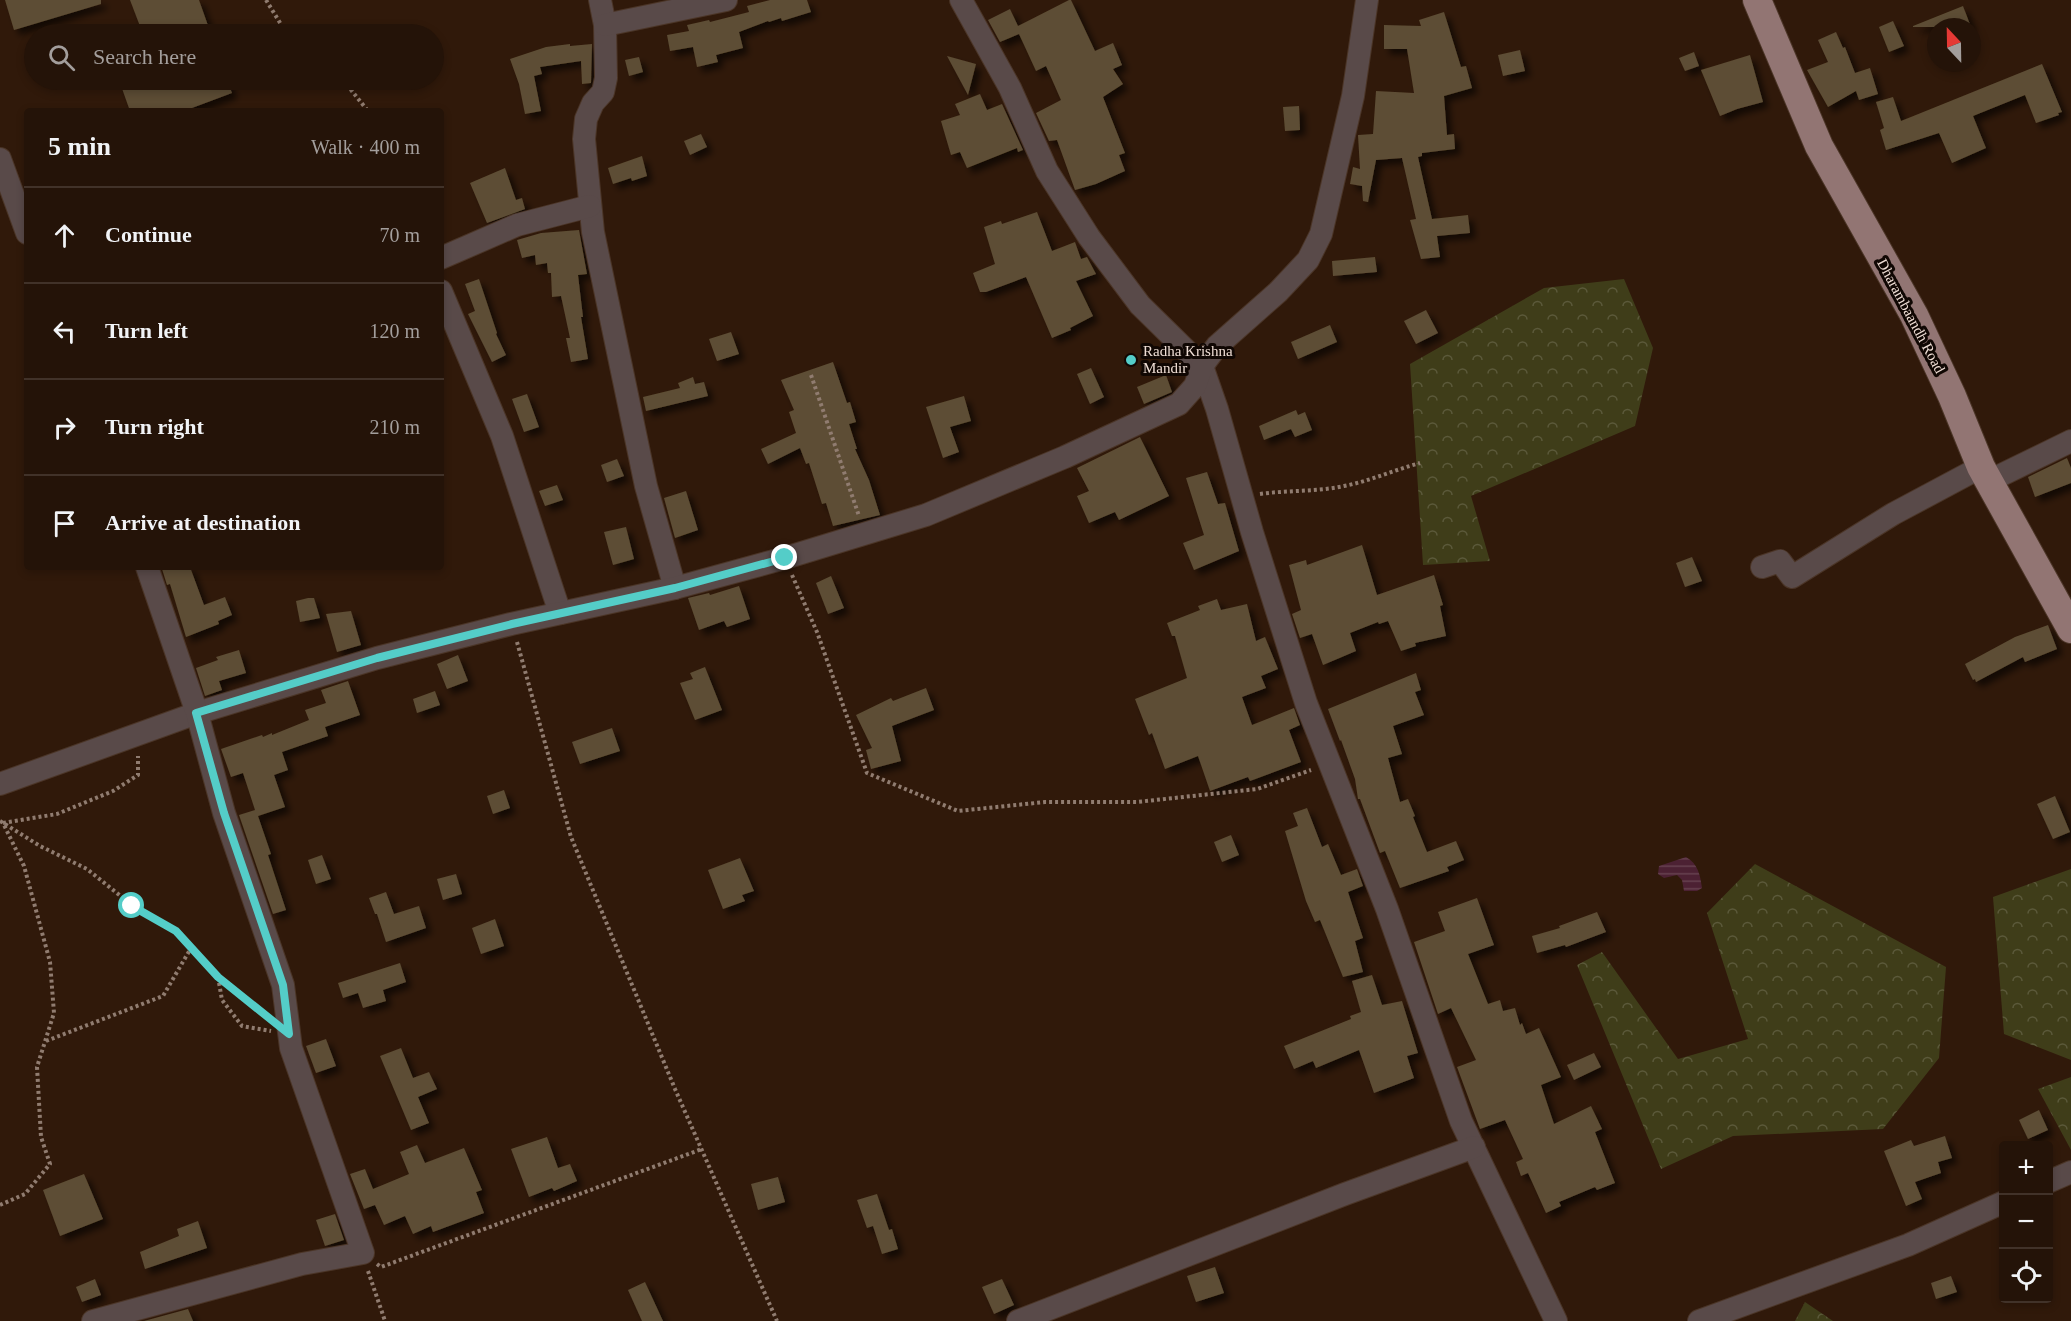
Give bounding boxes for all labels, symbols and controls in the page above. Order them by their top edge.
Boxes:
north arrow [1927,18,1981,72]
search box [24,24,444,90]
icon: search [45,41,78,74]
text: Search here [93,44,196,69]
text: 5 min [48,132,111,161]
text: Walk · 400 m [311,136,420,158]
icon: ahead [48,219,81,252]
text: Continue [105,222,192,247]
text: 70 m [379,224,420,246]
street label: Dharambaandh Road [1874,256,1948,376]
icon: left [48,315,81,348]
text: Turn left [105,318,188,343]
text: 120 m [369,320,420,342]
place label: Radha Krishna Mandir [1143,343,1233,376]
marker: Radha Krishna Mandir [1124,353,1138,367]
icon: right [48,411,81,444]
text: Turn right [105,414,204,439]
text: 210 m [369,416,420,438]
icon: arrive [48,507,81,540]
text: Arrive at destination [105,510,301,535]
route end [771,544,797,570]
route start [118,892,144,918]
map controls [1999,1141,2053,1303]
button: + [1999,1141,2053,1195]
button: − [1999,1195,2053,1249]
button: locate [1999,1249,2053,1303]

